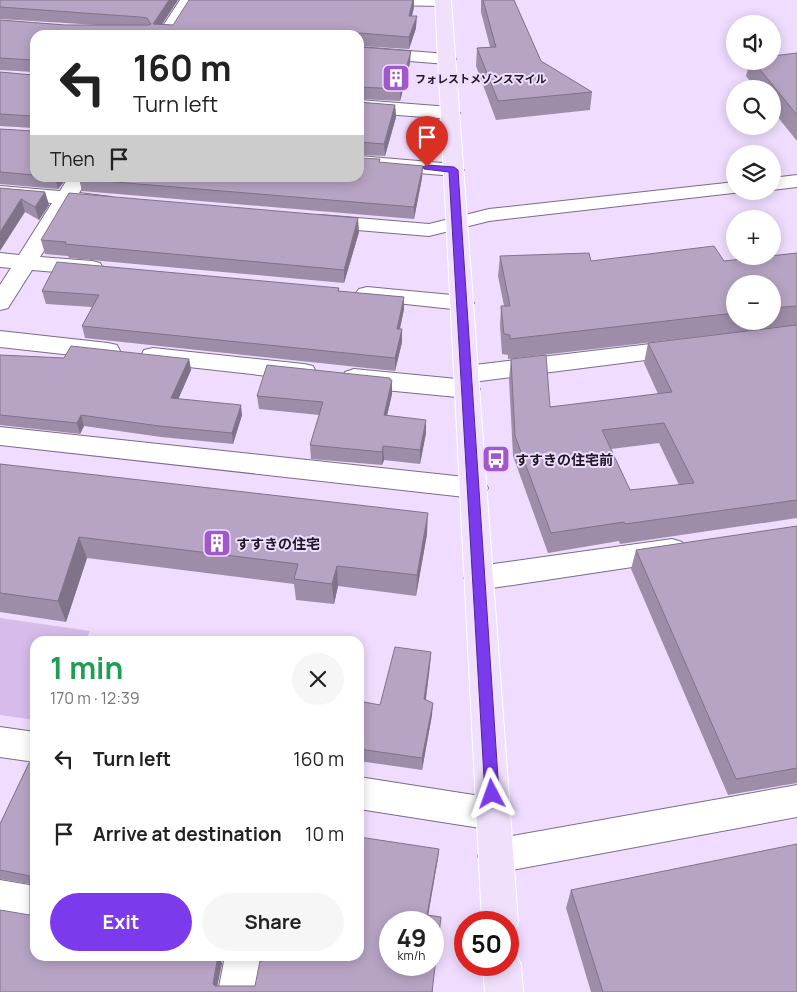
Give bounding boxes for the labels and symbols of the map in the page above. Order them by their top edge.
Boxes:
building icon: フォレストメゾンスマイル [381,63,411,93]
place label: フォレストメゾンスマイル [415,71,546,86]
pin [406,116,448,167]
bus stop icon: すすきの住宅前 [481,444,511,474]
place label: すすきの住宅前 [515,450,613,469]
building icon: すすきの住宅 [202,528,232,558]
place label: すすきの住宅 [236,534,320,553]
position arrow [465,767,517,819]
speed limit sign: 50 [454,911,519,976]

